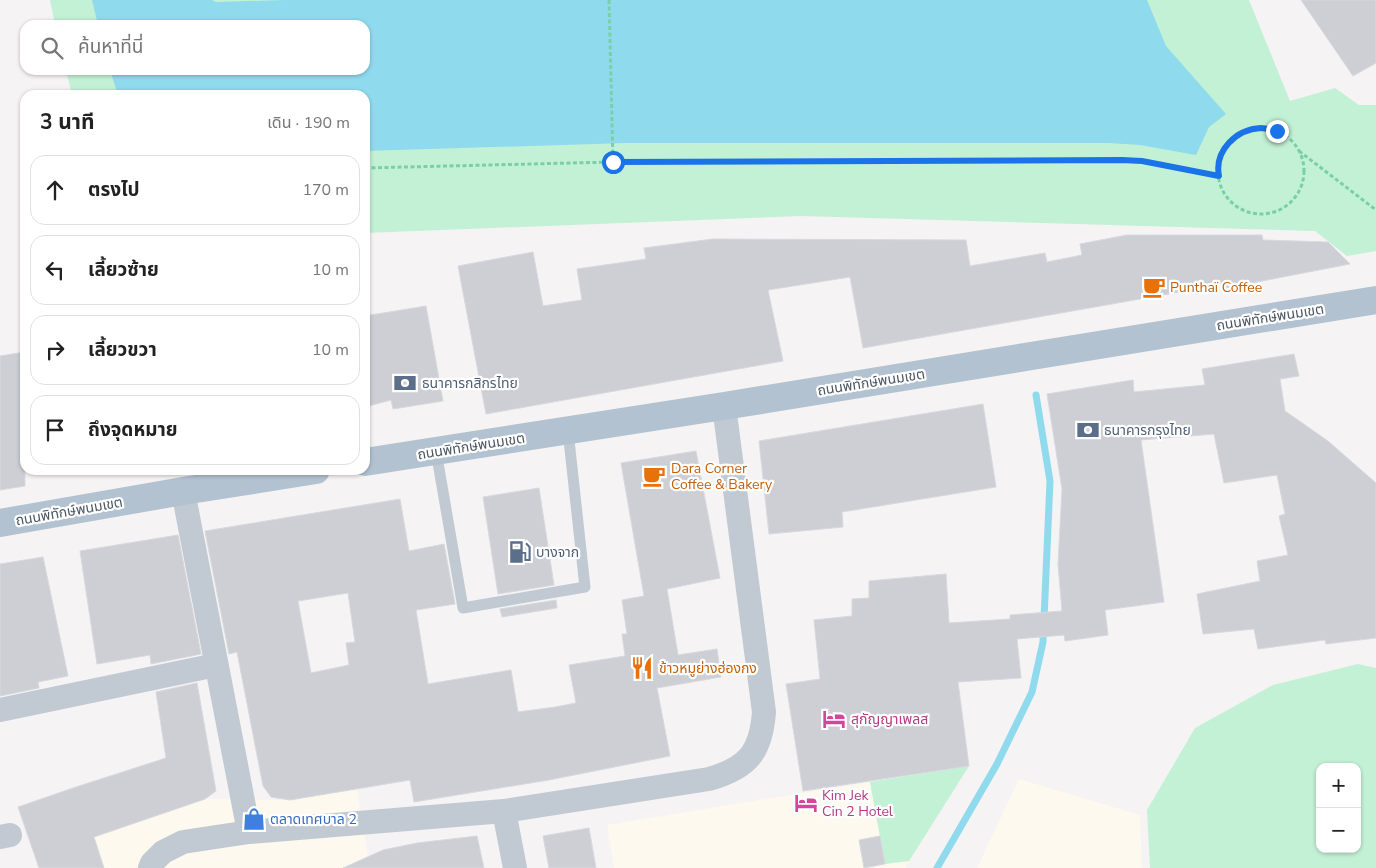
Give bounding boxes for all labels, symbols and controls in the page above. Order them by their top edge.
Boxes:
search box [20,20,370,75]
icon: search [38,34,66,62]
text: ค้นหาที่นี่ [78,34,143,60]
text: 3 นาที [40,108,95,136]
text: เดิน · 190 m [267,112,350,134]
route end [1266,120,1289,143]
route start [602,151,625,174]
icon: ahead [41,176,69,204]
text: ตรงไป [88,177,140,203]
text: 170 m [302,179,349,201]
icon: left [41,256,69,284]
text: เลี้ยวซ้าย [88,257,159,283]
text: 10 m [312,259,349,281]
cafe icon: Punthaï Coffee [1141,274,1167,300]
place label: Punthaï Coffee [1170,278,1262,297]
street label: ถนนพิทักษ์พนมเขต [1215,300,1325,335]
icon: right [41,336,69,364]
text: เลี้ยวขวา [88,337,157,363]
text: 10 m [312,339,349,361]
street label: ถนนพิทักษ์พนมเขต [816,365,926,400]
bank icon: ธนาคารกสิกรไทย [392,370,418,396]
place label: ธนาคารกสิกรไทย [422,374,518,393]
icon: arrive [41,416,69,444]
text: ถึงจุดหมาย [88,417,178,443]
bank icon: ธนาคารกรุงไทย [1075,417,1101,443]
place label: ธนาคารกรุงไทย [1104,421,1191,440]
street label: ถนนพิทักษ์พนมเขต [416,429,526,464]
place label: Dara Corner Coffee & Bakery [671,459,773,494]
cafe icon: Dara Corner Coffee & Bakery [641,463,667,489]
street label: ถนนพิทักษ์พนมเขต [14,493,124,530]
fuel station icon: บางจาก [507,539,533,565]
place label: บางจาก [536,543,579,562]
restaurant icon: ข้าวหมูย่างฮ่องกง [629,655,655,681]
place label: ข้าวหมูย่างฮ่องกง [659,659,757,678]
hotel icon: สุกัญญาเพลส [821,706,847,732]
place label: สุกัญญาเพลส [851,710,928,729]
map controls [1316,763,1361,853]
button: + [1316,763,1361,808]
place label: Kim Jek Cin 2 Hotel [822,786,894,821]
hotel icon: Kim Jek Cin 2 Hotel [793,790,819,816]
shop icon: ตลาดเทศบาล 2 [241,806,267,832]
button: − [1316,808,1361,853]
place label: ตลาดเทศบาล 2 [270,810,357,829]

